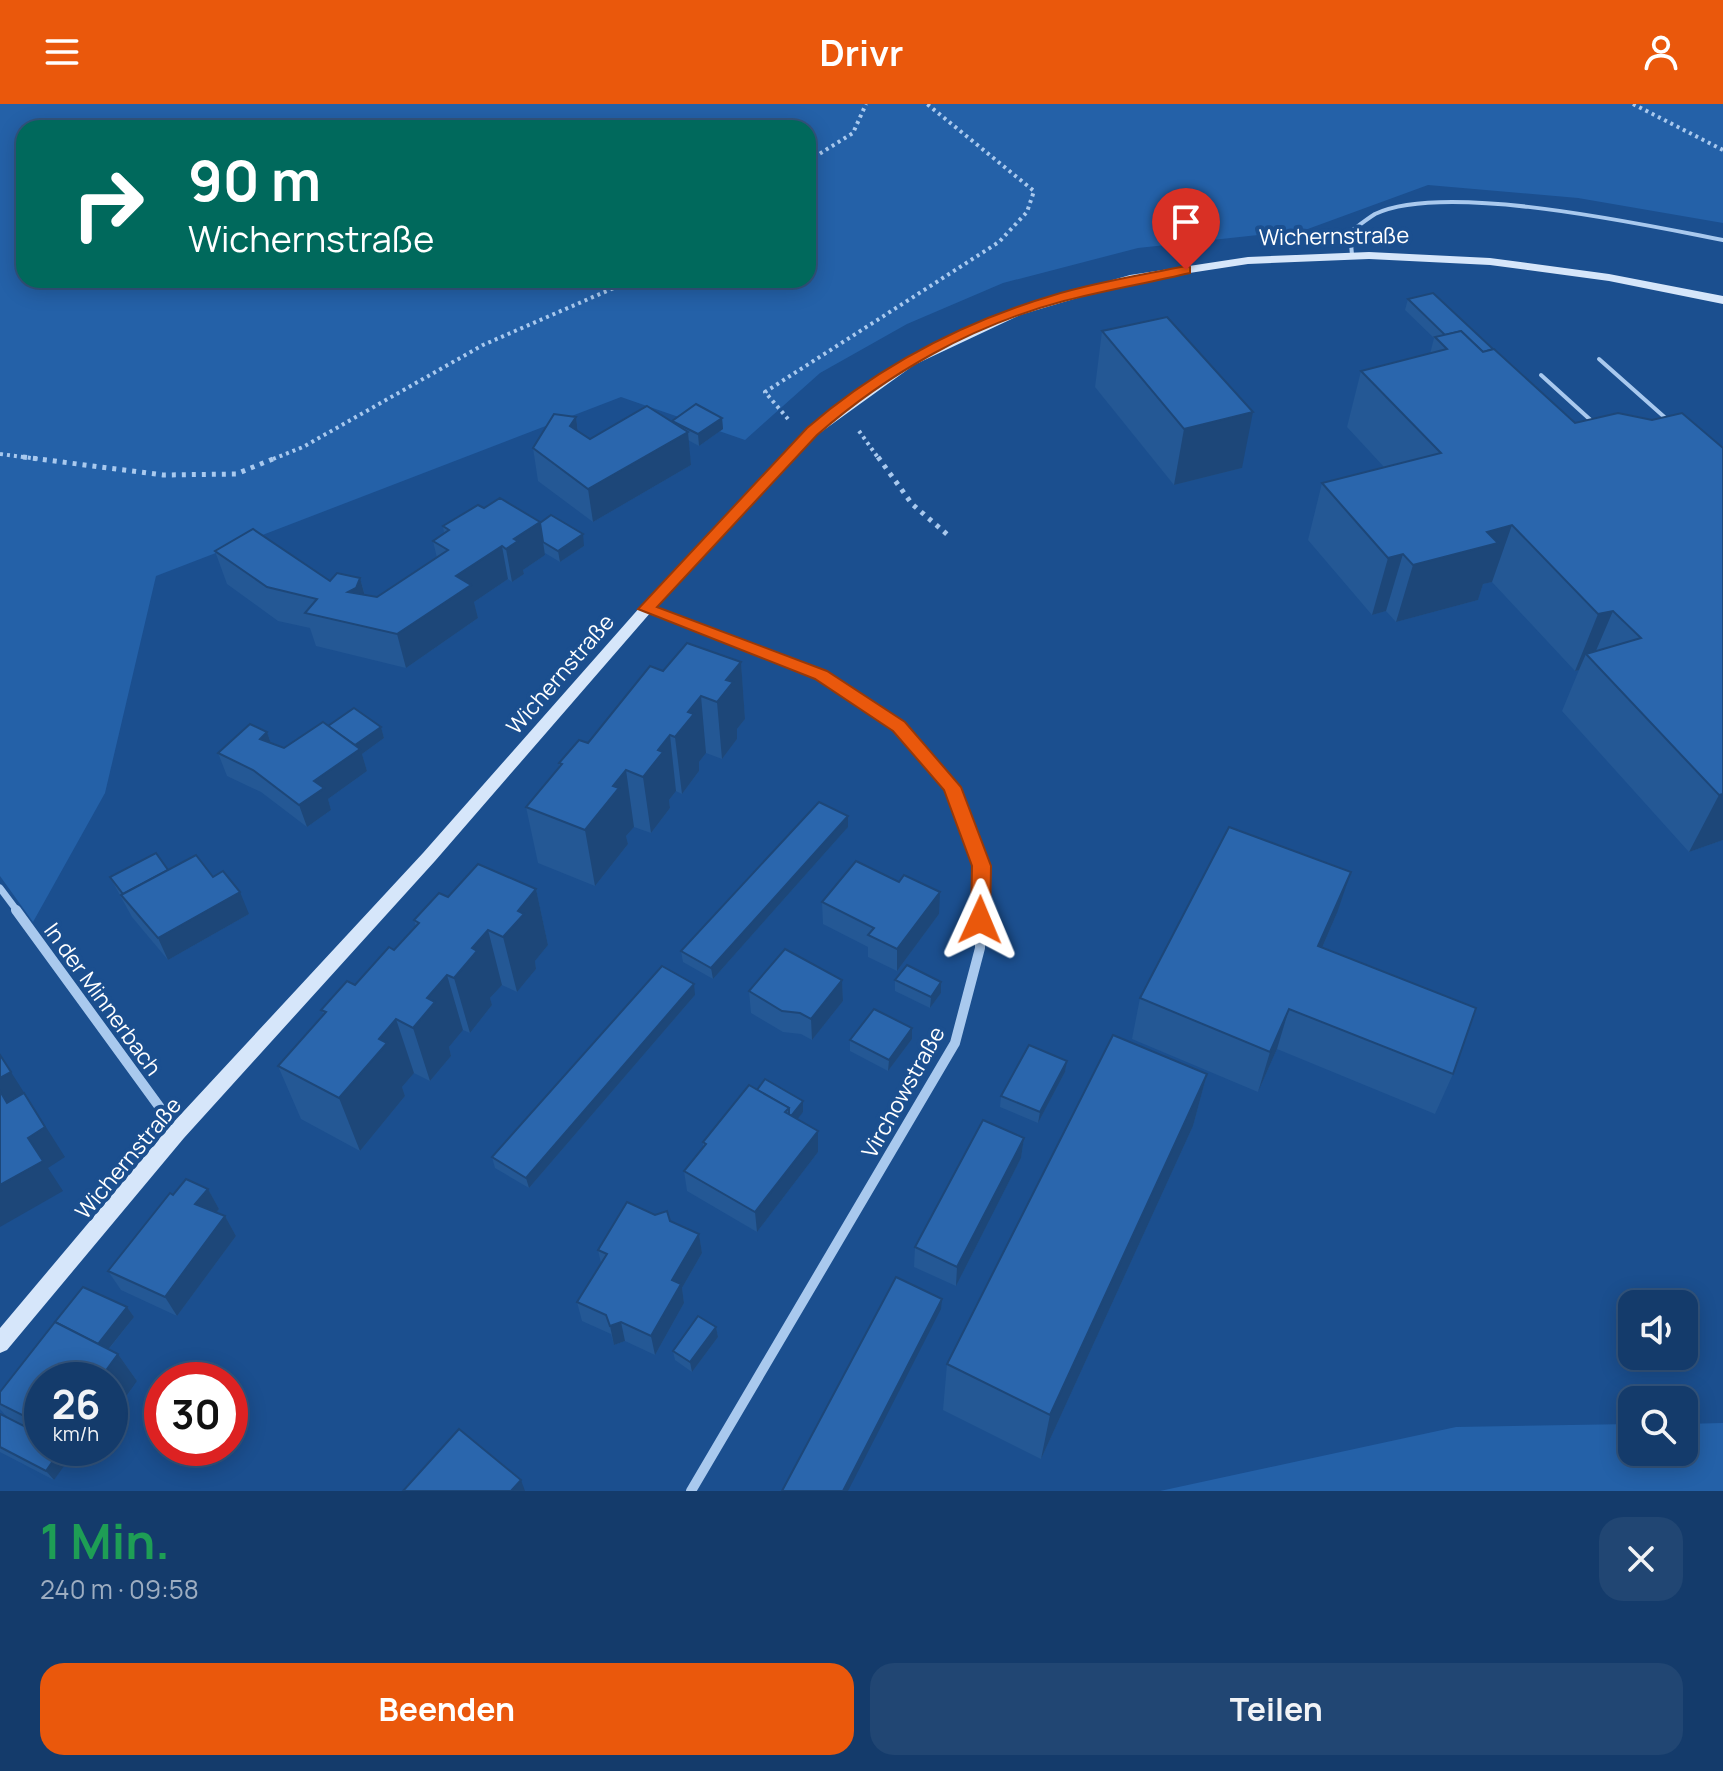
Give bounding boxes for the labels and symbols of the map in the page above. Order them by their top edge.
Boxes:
pin [1152,188,1220,270]
street label: Wichernstraße [1259,220,1410,252]
street label: Wichernstraße [499,607,621,741]
position arrow [938,878,1022,962]
street label: In der Minnerbach [37,917,169,1081]
street label: Virchowstraße [854,1021,952,1163]
street label: Wichernstraße [68,1091,188,1225]
speed limit sign: 30 [144,1362,248,1466]

